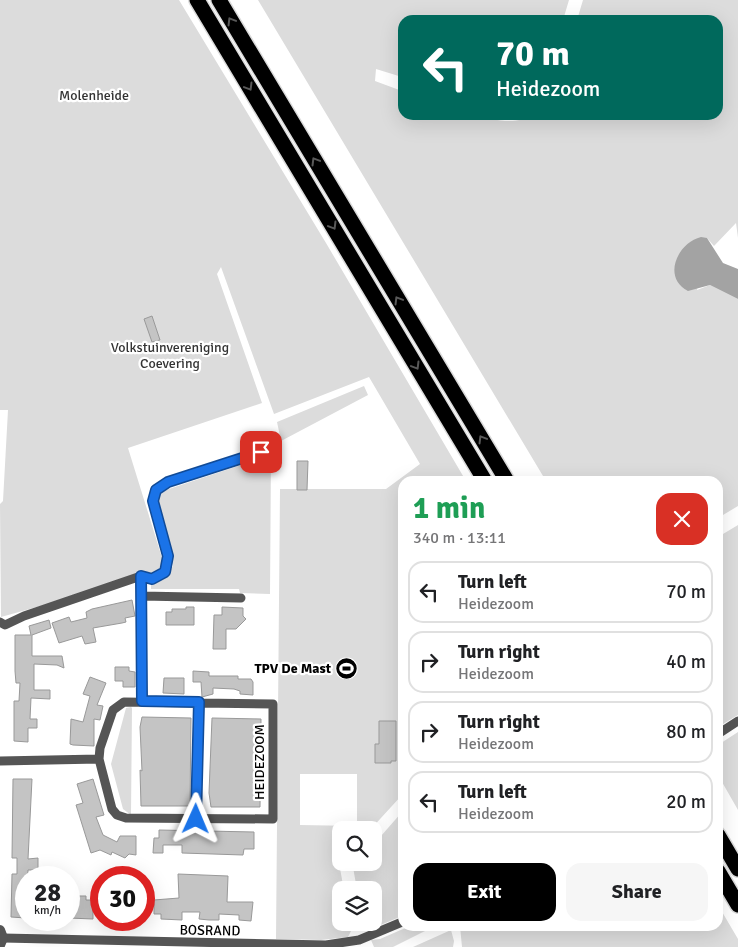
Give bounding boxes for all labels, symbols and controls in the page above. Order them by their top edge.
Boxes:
one-way arrow [228,18,238,27]
text: 70 m [496,32,570,75]
icon: left [413,35,478,100]
text: Heidezoom [496,75,600,102]
one-way arrow [243,81,253,90]
park label: Molenheide [59,87,129,104]
one-way arrow [311,157,321,166]
one-way arrow [326,221,336,230]
one-way arrow [395,296,405,305]
park label: Volkstuinvereniging Coevering [111,339,229,372]
one-way arrow [409,360,419,369]
pin [240,431,282,473]
one-way arrow [478,436,488,445]
icon: arrive [247,438,275,466]
text: 1 min [413,490,485,527]
button: close [656,493,708,545]
text: 340 m · 13:11 [413,528,506,548]
text: Turn left [458,570,527,594]
icon: left [415,578,443,606]
text: 70 m [666,580,706,604]
text: Heidezoom [458,594,534,614]
text: Turn right [458,640,540,664]
icon: right [415,648,443,676]
text: 40 m [666,650,706,674]
sports icon: TPV De Mast [335,656,359,680]
place label: TPV De Mast [254,660,332,677]
text: Heidezoom [458,664,534,684]
text: Turn right [458,710,540,734]
icon: right [415,718,443,746]
text: 80 m [666,720,706,744]
street label: HEIDEZOOM [251,724,268,800]
text: Heidezoom [458,734,534,754]
text: Turn left [458,780,527,804]
icon: left [415,788,443,816]
text: 20 m [666,790,706,814]
position arrow [169,792,221,844]
text: Heidezoom [458,804,534,824]
map controls [332,821,382,931]
button: search [332,821,382,871]
button: Exit [413,863,556,921]
button: Share [566,863,708,921]
speed limit sign: 30 [90,866,155,931]
text: 28 [34,877,61,908]
button: layers [332,881,382,931]
text: km/h [34,903,61,918]
street label: BOSRAND [179,921,241,940]

